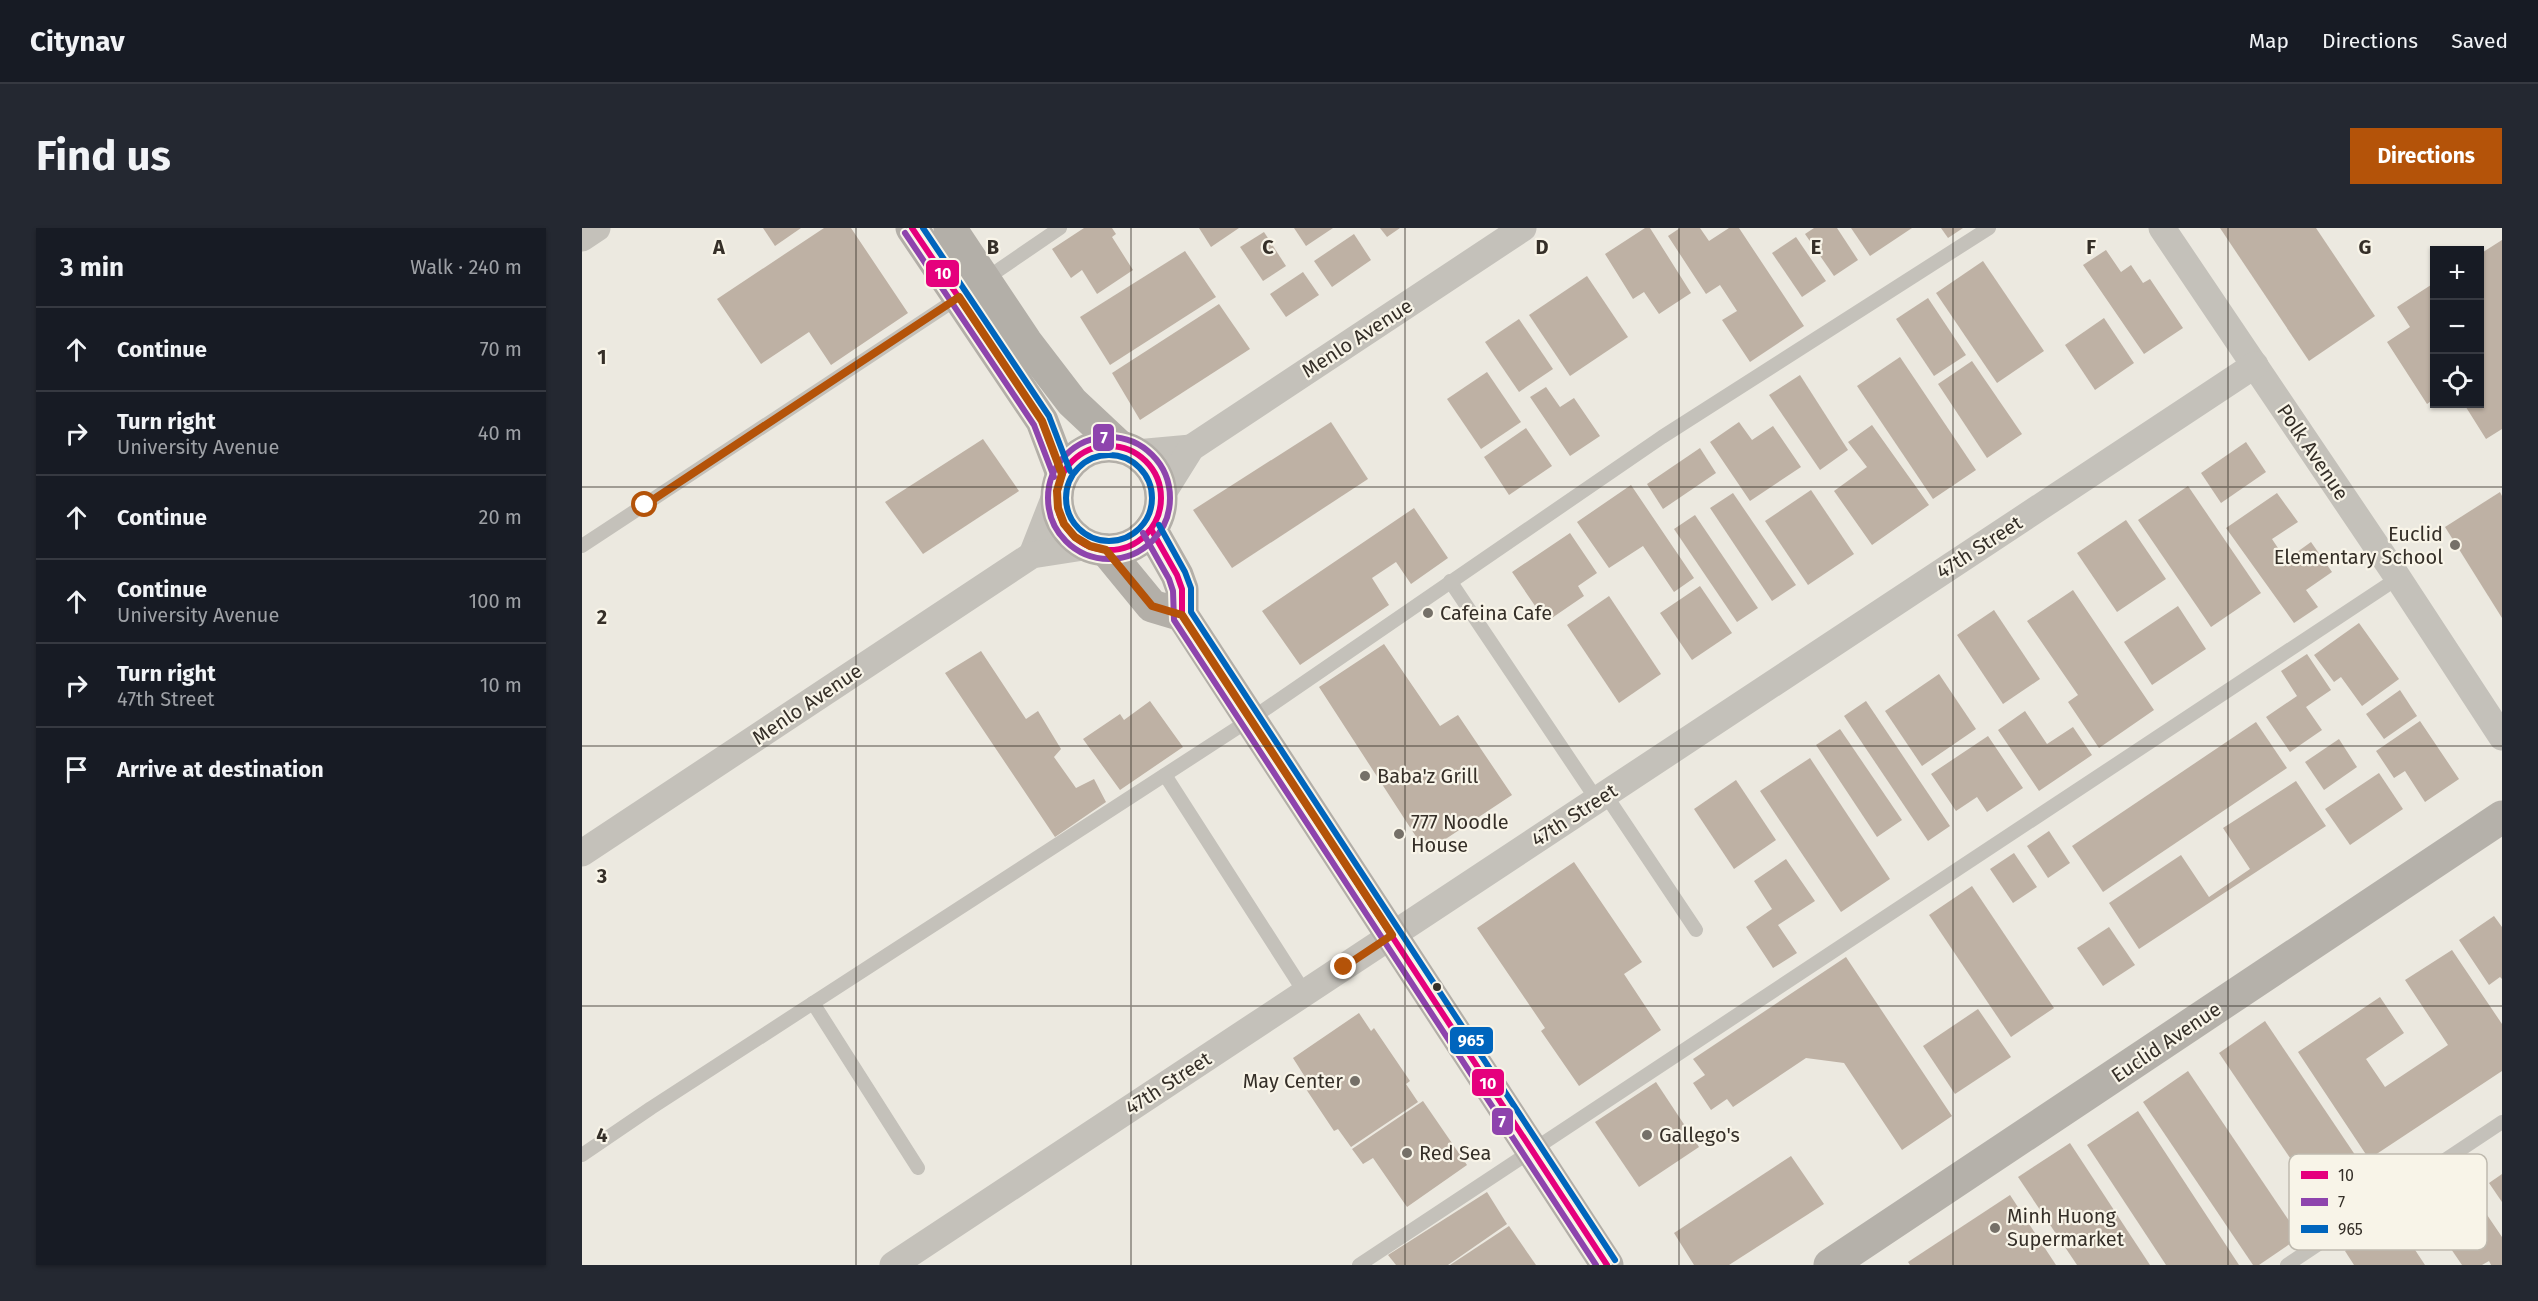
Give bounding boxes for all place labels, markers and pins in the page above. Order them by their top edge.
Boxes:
place label: Euclid Elementary School [2274,522,2443,569]
marker: Euclid Elementary School [2448,538,2462,552]
place label: Cafeina Cafe [1440,601,1552,625]
marker: Cafeina Cafe [1421,606,1435,620]
place label: Baba'z Grill [1377,764,1478,788]
marker: Baba'z Grill [1358,769,1372,783]
place label: 777 Noodle House [1411,810,1509,857]
marker: 777 Noodle House [1392,827,1406,841]
unlabelled marker [1431,981,1443,993]
place label: May Center [1243,1069,1343,1093]
marker: May Center [1348,1074,1362,1088]
place label: Gallego's [1659,1123,1740,1147]
marker: Gallego's [1640,1128,1654,1142]
place label: Red Sea [1419,1141,1491,1165]
marker: Red Sea [1400,1146,1414,1160]
place label: Minh Huong Supermarket [2007,1204,2125,1251]
marker: Minh Huong Supermarket [1988,1221,2002,1235]

